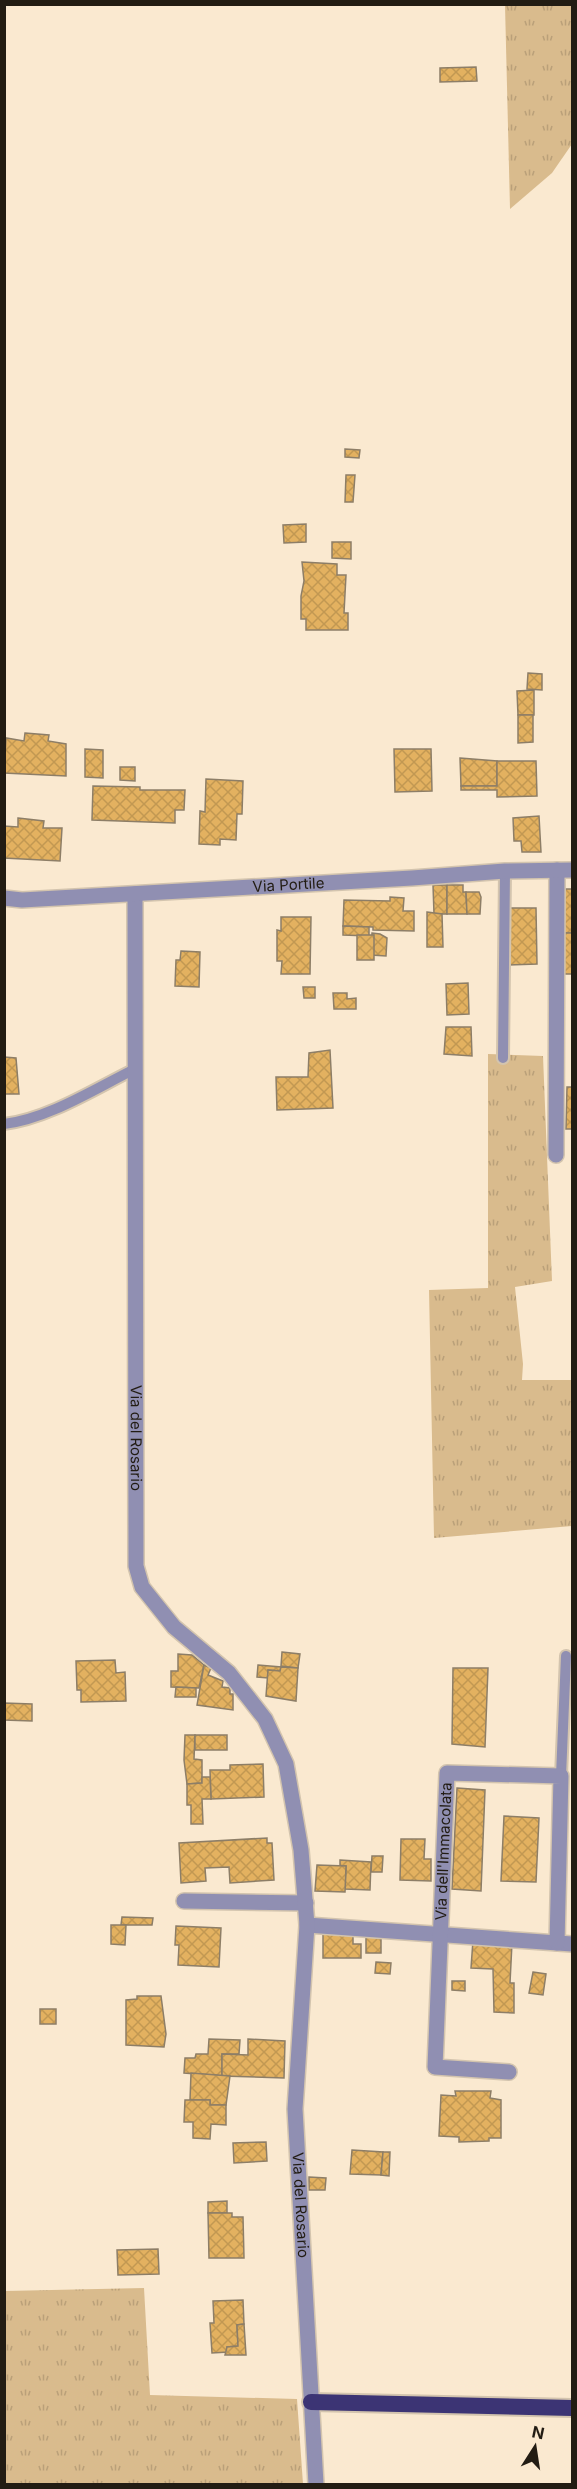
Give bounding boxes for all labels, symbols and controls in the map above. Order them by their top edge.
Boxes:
street label: Via Portile [252,873,325,896]
street label: Via del Rosario [127,1385,146,1491]
street label: Via dell'Immacolata [431,1782,456,1921]
street label: Via del Rosario [288,2152,313,2258]
north arrow [505,2417,565,2477]
text: N [530,2421,546,2443]

